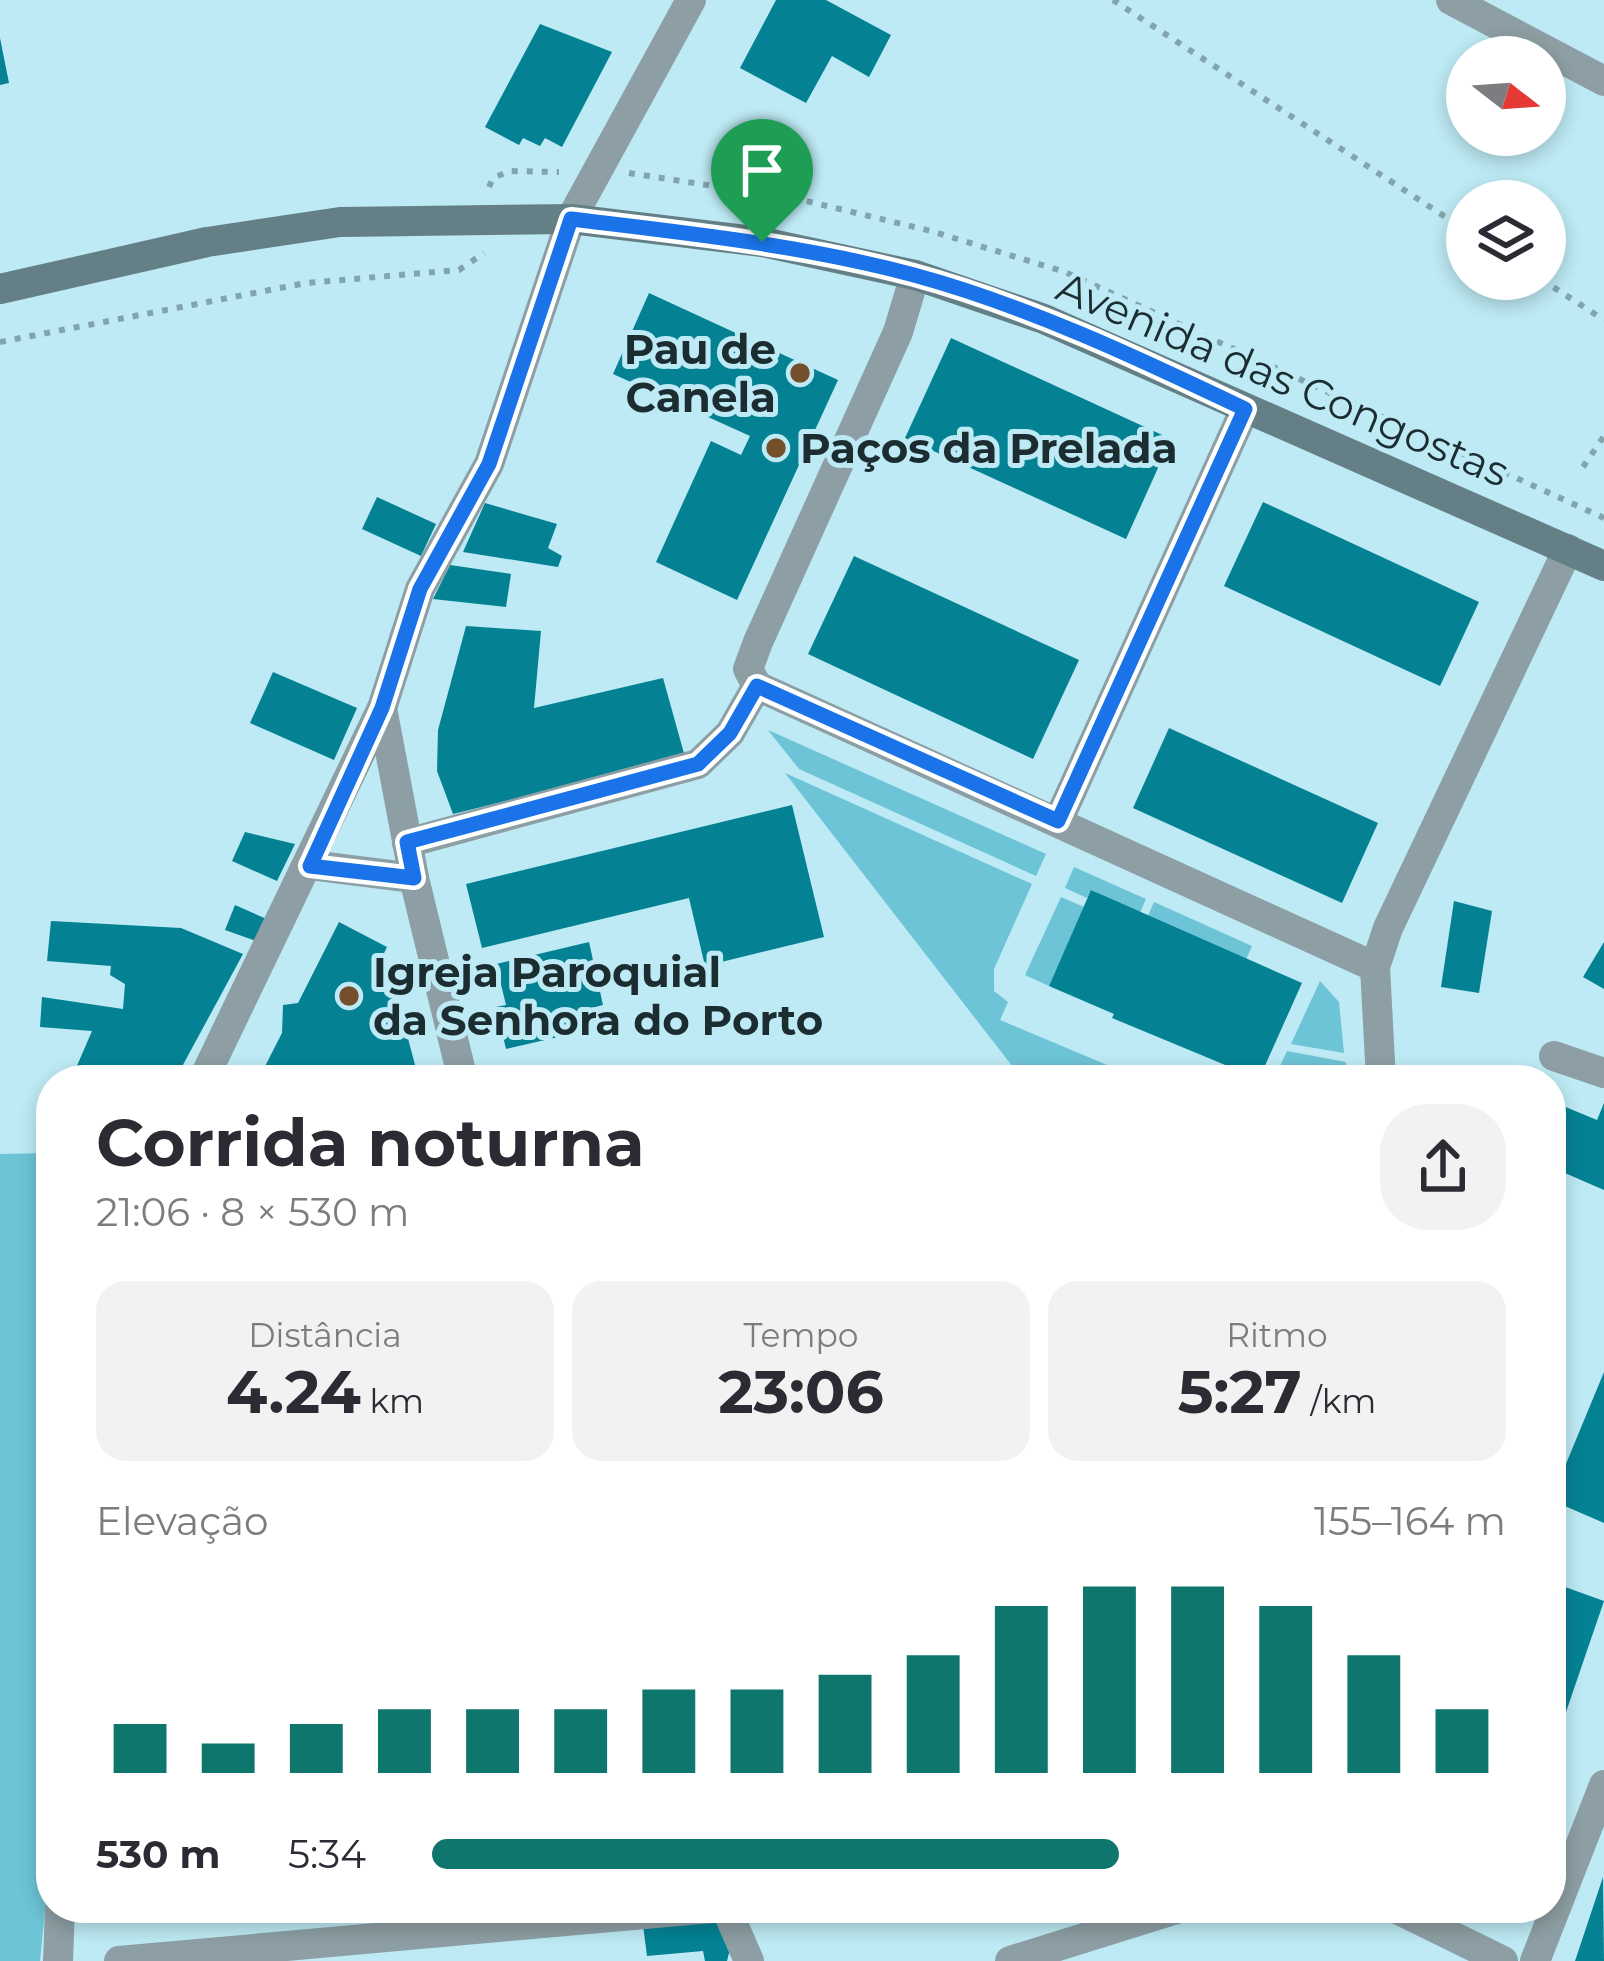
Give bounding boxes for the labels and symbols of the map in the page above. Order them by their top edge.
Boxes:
north arrow [1446,36,1566,156]
pin [711,119,813,242]
street label: Avenida das Congostas [1049,260,1517,498]
place label: Pau de Canela [624,323,776,423]
marker: Pau de Canela [787,360,813,386]
place label: Paços da Prelada [800,422,1178,474]
marker: Paços da Prelada [763,435,789,461]
place label: Igreja Paroquial da Senhora do Porto [373,946,823,1046]
marker: Igreja Paroquial da Senhora do Porto [336,983,362,1009]

